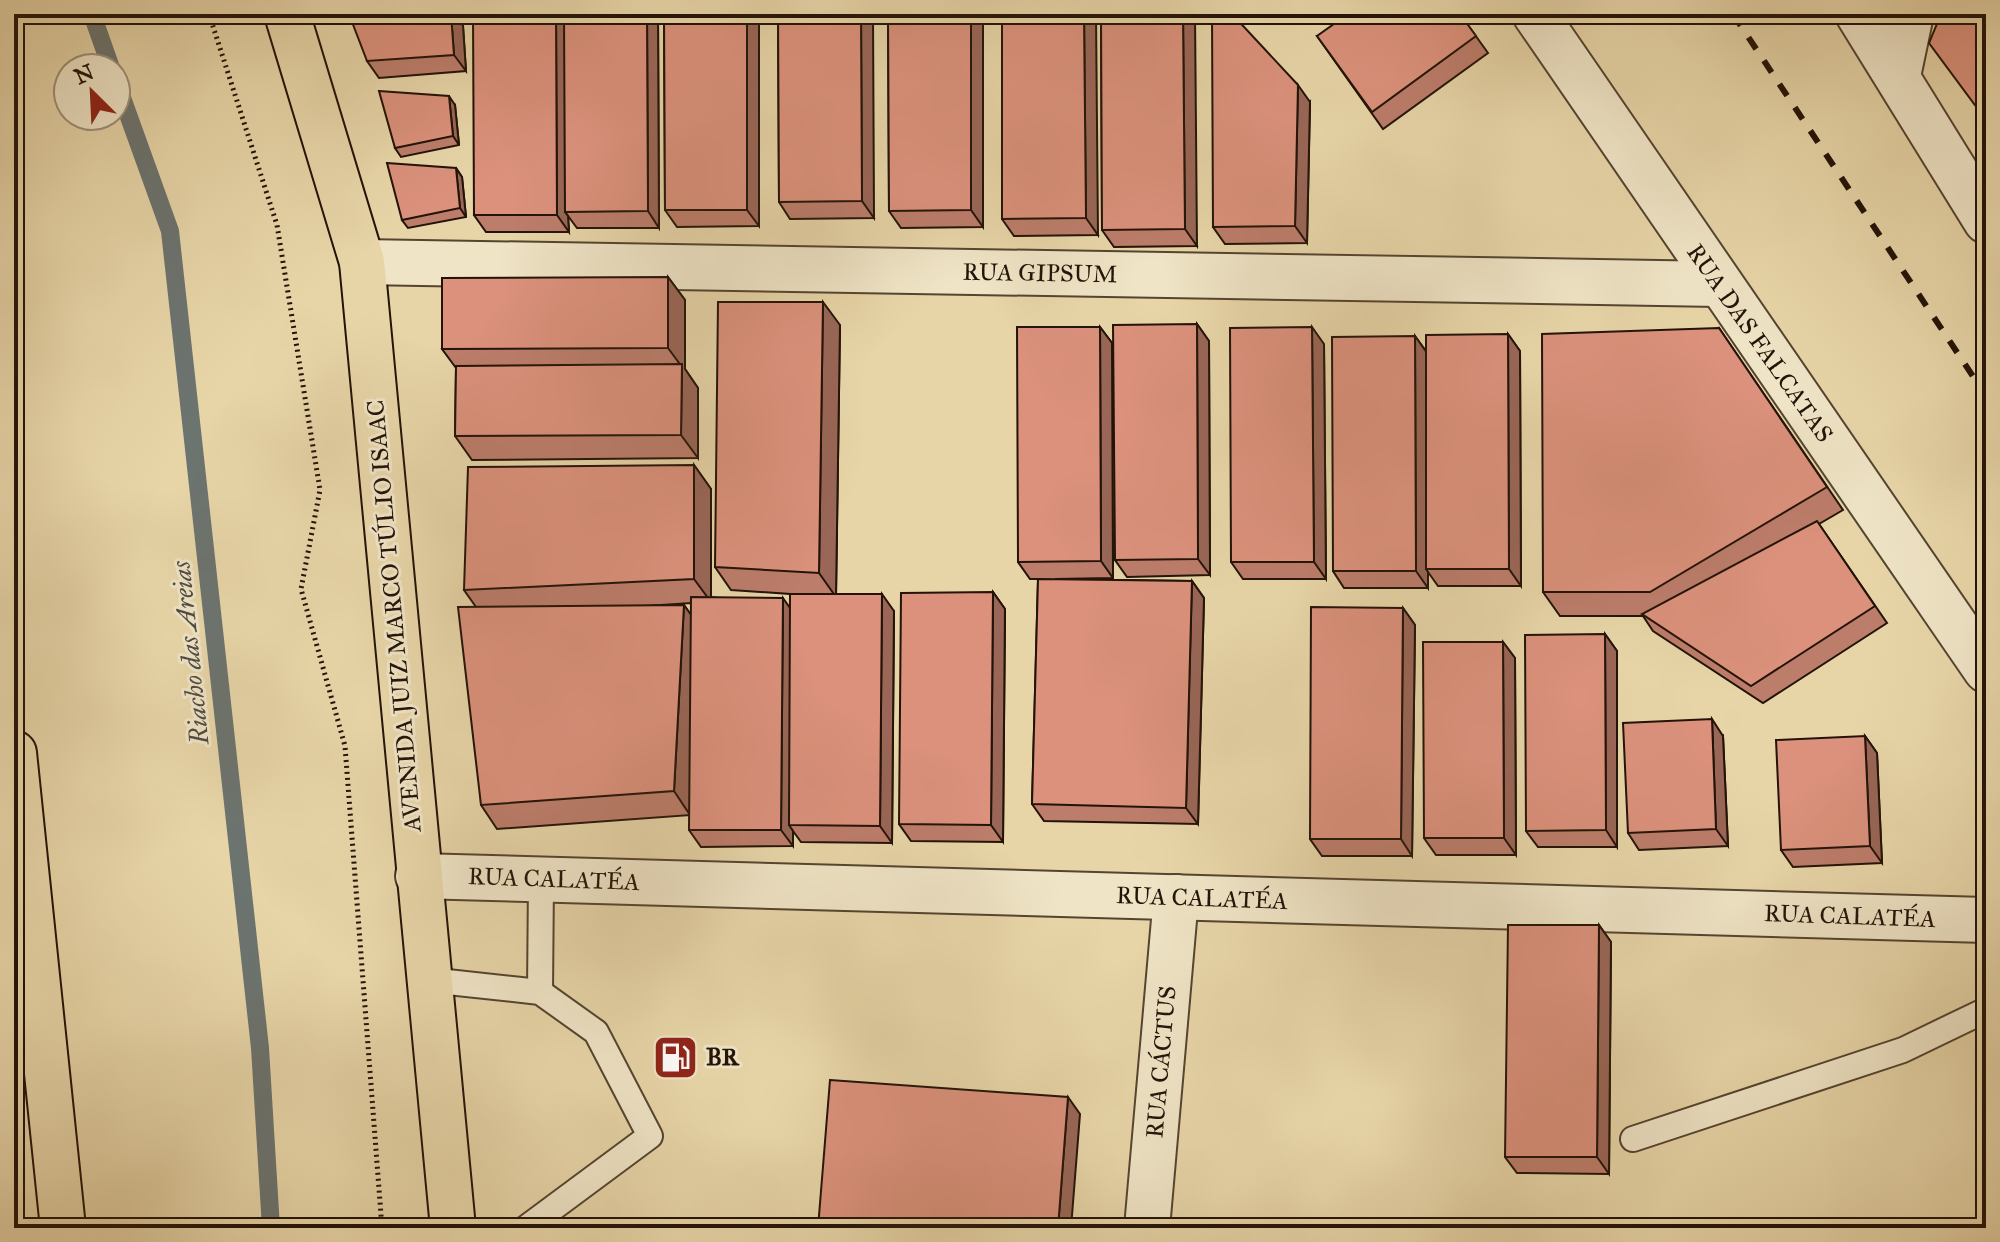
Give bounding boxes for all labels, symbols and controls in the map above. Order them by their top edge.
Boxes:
north arrow [52,52,132,132]
text: N [70,58,98,90]
street label: RUA DAS FALCATAS [1680,238,1840,448]
street label: RUA GIPSUM [962,257,1118,289]
street label: AVENIDA JUIZ MARCO TÚLIO ISAAC [360,399,428,834]
water label: Riacho das Areias [164,559,216,747]
street label: RUA CALATÉA [468,861,640,897]
street label: RUA CALATÉA [1116,880,1288,916]
street label: RUA CALATÉA [1764,898,1936,934]
street label: RUA CÁCTUS [1139,985,1183,1139]
fuel station icon: BR [651,1033,699,1081]
place label: BR [706,1042,740,1072]

